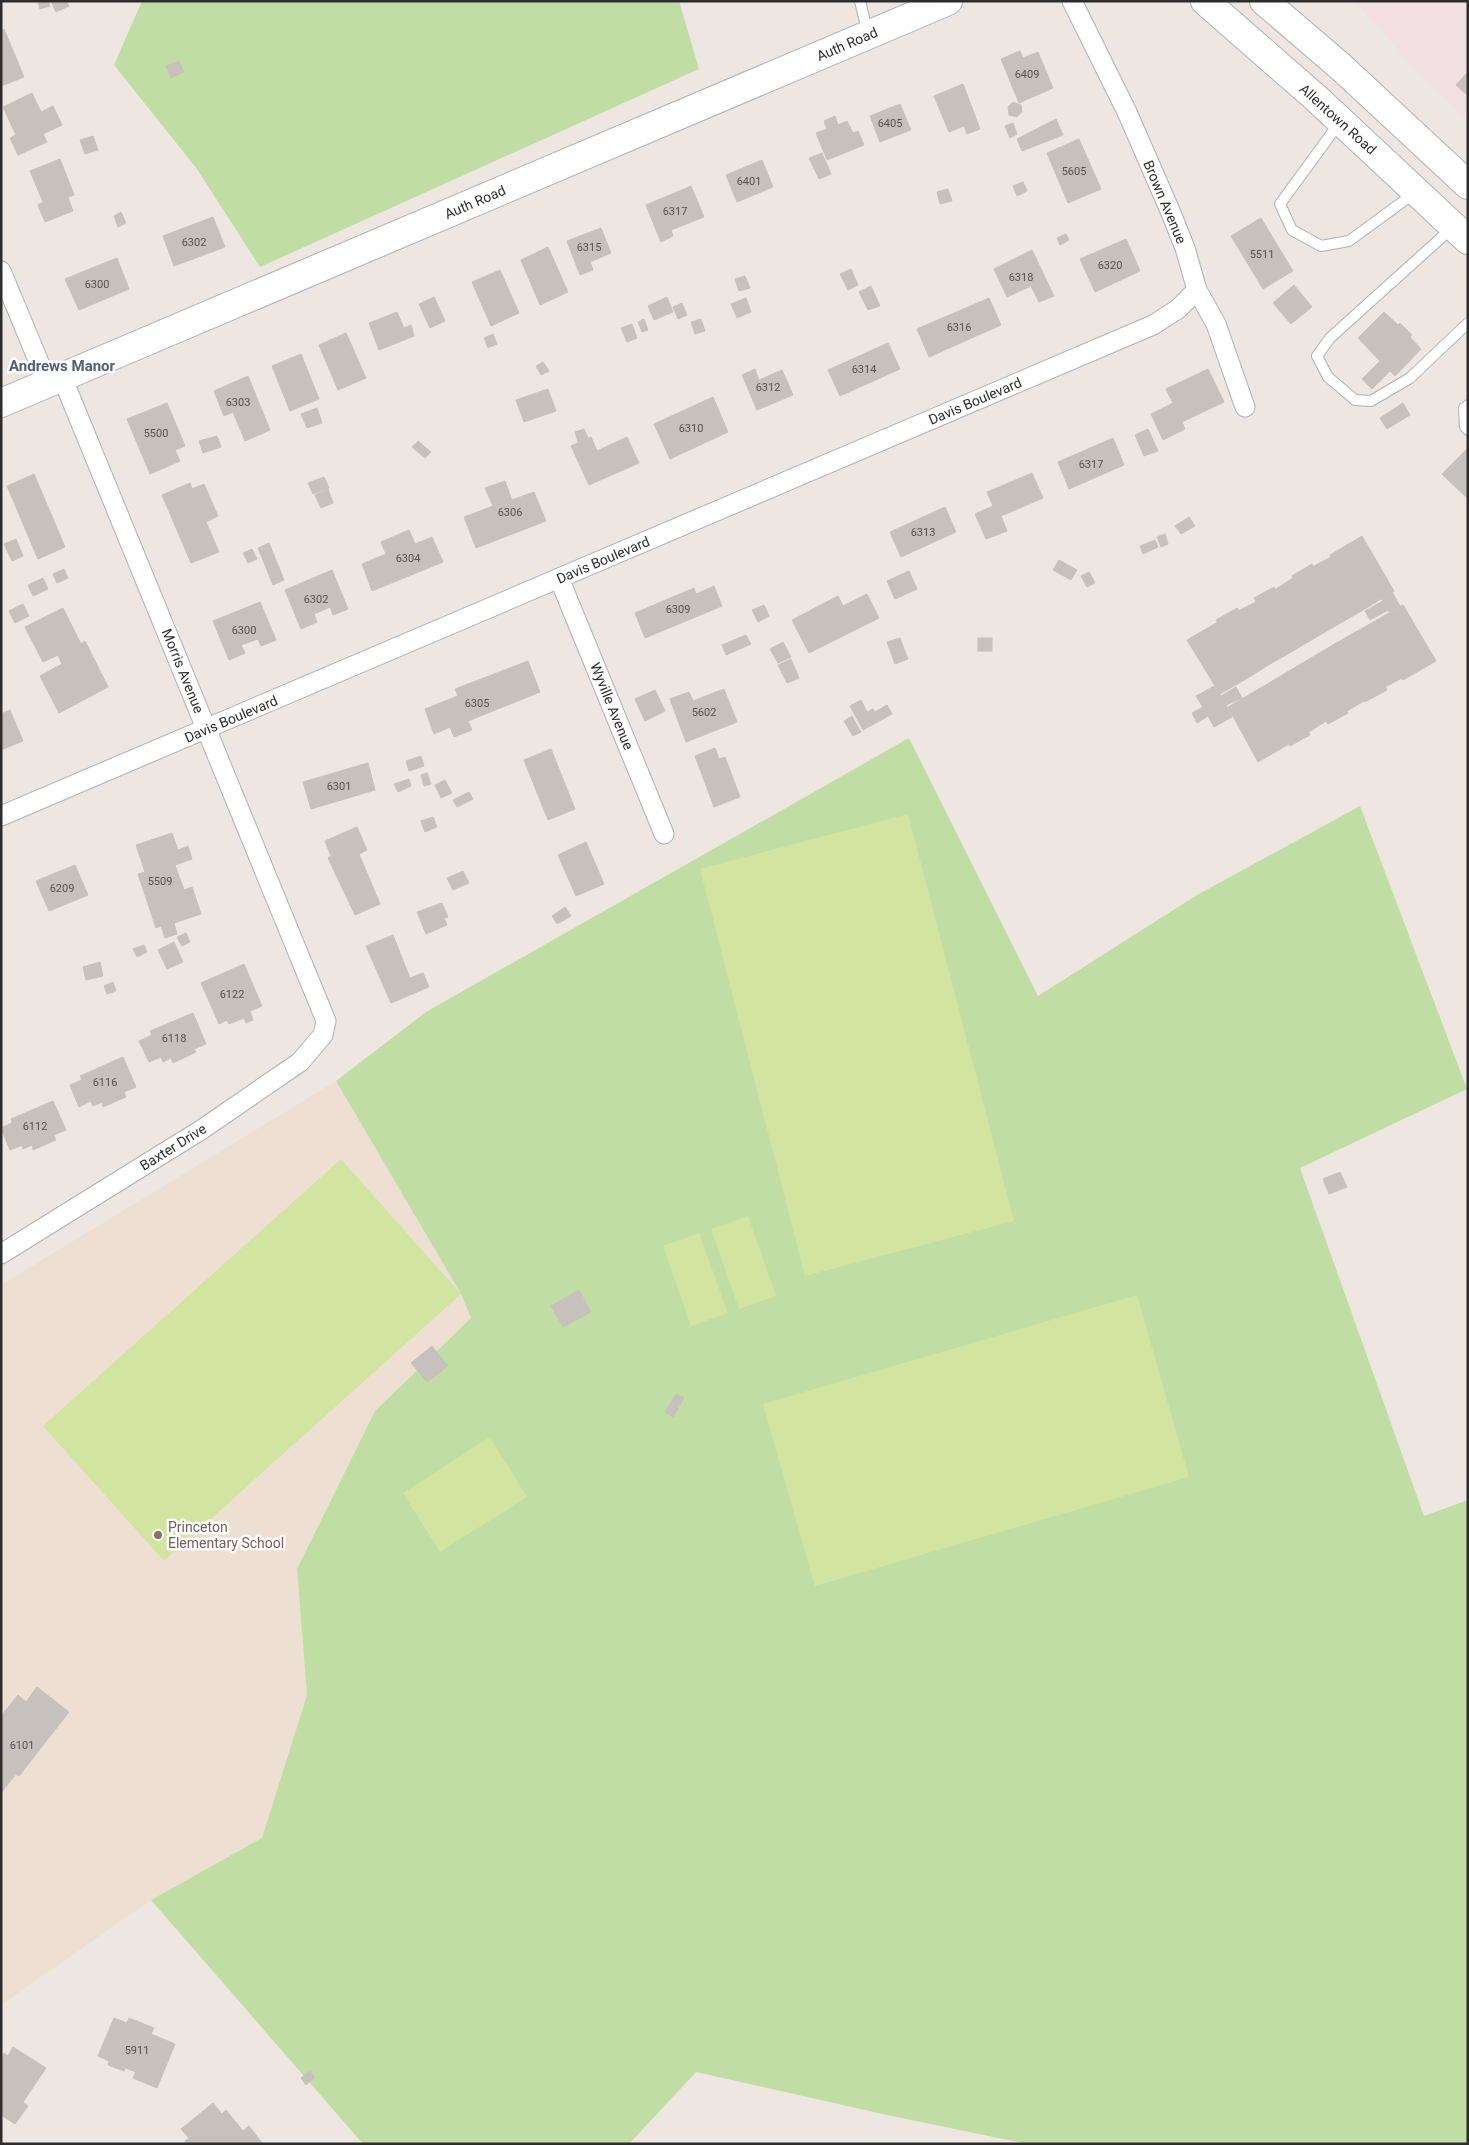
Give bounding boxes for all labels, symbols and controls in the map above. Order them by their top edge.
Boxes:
street label: Auth Road [814,24,880,64]
house number: 6409 [1015,68,1039,81]
street label: Allentown Road [1296,80,1380,158]
house number: 6405 [878,117,902,130]
street label: Brown Avenue [1140,158,1190,246]
house number: 5605 [1062,165,1086,178]
house number: 6401 [737,175,761,188]
street label: Auth Road [442,182,508,222]
house number: 6317 [663,205,687,218]
house number: 6302 [182,236,206,249]
house number: 6315 [577,241,601,254]
house number: 5511 [1250,248,1274,261]
house number: 6320 [1098,259,1122,272]
house number: 6318 [1009,271,1033,284]
house number: 6300 [85,278,109,291]
house number: 6316 [947,321,971,334]
district label: Andrews Manor [9,357,116,375]
house number: 6314 [852,363,876,376]
street label: Davis Boulevard [926,374,1024,428]
house number: 6312 [756,381,780,394]
house number: 6303 [226,396,250,409]
house number: 6310 [679,422,703,435]
house number: 5500 [144,427,168,440]
house number: 6317 [1079,458,1103,471]
house number: 6306 [498,506,522,519]
house number: 6313 [911,526,935,539]
street label: Davis Boulevard [554,533,652,587]
house number: 6304 [396,552,420,565]
house number: 6302 [304,593,328,606]
house number: 6309 [666,603,690,616]
house number: 6300 [232,624,256,637]
street label: Morris Avenue [159,626,207,716]
street label: Wyville Avenue [587,660,637,752]
street label: Davis Boulevard [182,692,280,746]
house number: 6305 [465,697,489,710]
house number: 5602 [692,706,716,719]
house number: 6301 [327,780,351,793]
house number: 5509 [148,875,172,888]
house number: 6209 [50,882,74,895]
house number: 6122 [220,988,244,1001]
house number: 6118 [162,1032,186,1045]
house number: 6116 [93,1076,117,1089]
house number: 6112 [23,1120,47,1133]
street label: Baxter Drive [137,1120,209,1174]
place label: Princeton Elementary School [168,1519,284,1551]
marker: Princeton Elementary School [152,1529,164,1541]
house number: 6101 [10,1739,34,1752]
house number: 5911 [125,2044,149,2057]

